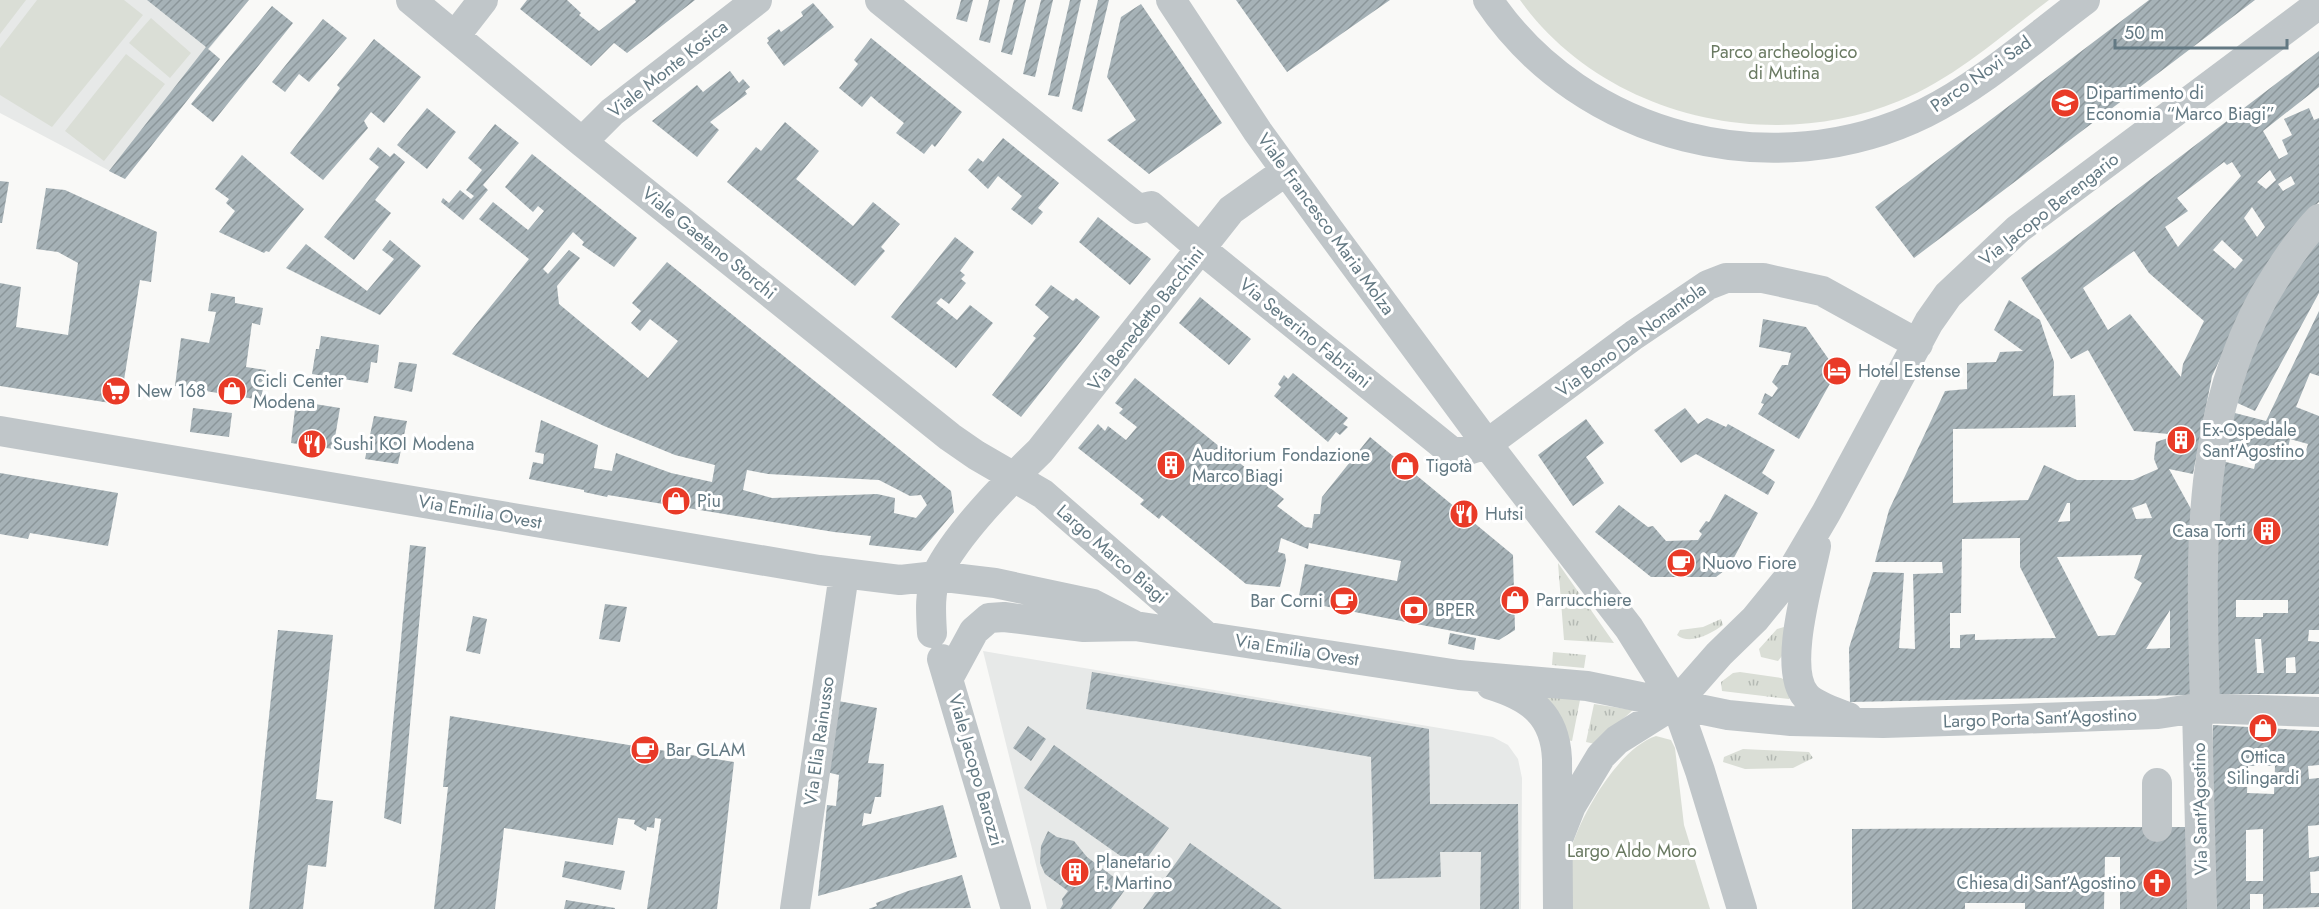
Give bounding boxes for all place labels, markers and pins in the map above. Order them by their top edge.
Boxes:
place label: Dipartimento di Economia “Marco Biagi” [2086,80,2275,127]
school or university icon: Dipartimento di Economia “Marco Biagi” [2049,87,2081,119]
hotel icon: Hotel Estense [1821,355,1853,387]
place label: Hotel Estense [1858,358,1961,384]
place label: Cicli Center Modena [253,368,344,415]
supermarket icon: New 168 [100,375,132,407]
shop icon: Cicli Center Modena [216,375,248,407]
place label: New 168 [137,378,206,404]
place label: Ex-Ospedale Sant'Agostino [2202,417,2304,464]
building icon: Ex-Ospedale Sant'Agostino [2165,424,2197,456]
restaurant icon: Sushi KOI Modena [296,428,328,460]
place label: Sushi KOI Modena [333,431,474,457]
place label: Auditorium Fondazione Marco Biagi [1192,442,1370,489]
building icon: Auditorium Fondazione Marco Biagi [1155,449,1187,481]
shop icon: Tigotà [1389,450,1421,482]
place label: Tigotà [1426,453,1472,479]
shop icon: Piu [660,485,692,517]
place label: Piu [697,488,721,514]
restaurant icon: Hutsi [1448,498,1480,530]
place label: Hutsi [1485,501,1524,527]
building icon: Casa Torti [2251,515,2283,547]
place label: Casa Torti [2172,518,2246,544]
cafe icon: Nuovo Fiore [1665,547,1697,579]
place label: Nuovo Fiore [1702,550,1797,576]
shop icon: Parrucchiere [1499,584,1531,616]
cafe icon: Bar Corni [1328,585,1360,617]
place label: Parrucchiere [1536,587,1632,613]
place label: Bar Corni [1250,588,1323,614]
bank icon: BPER [1398,594,1430,626]
place label: BPER [1435,597,1475,623]
shop icon: Ottica Silingardi [2247,712,2279,744]
cafe icon: Bar GLAM [629,734,661,766]
place label: Bar GLAM [666,737,745,763]
place label: Ottica Silingardi [2227,744,2299,791]
place label: Planetario F. Martino [1096,849,1172,896]
building icon: Planetario F. Martino [1059,856,1091,888]
church icon: Chiesa di Sant’Agostino [2141,867,2173,899]
place label: Chiesa di Sant’Agostino [1957,870,2136,896]

